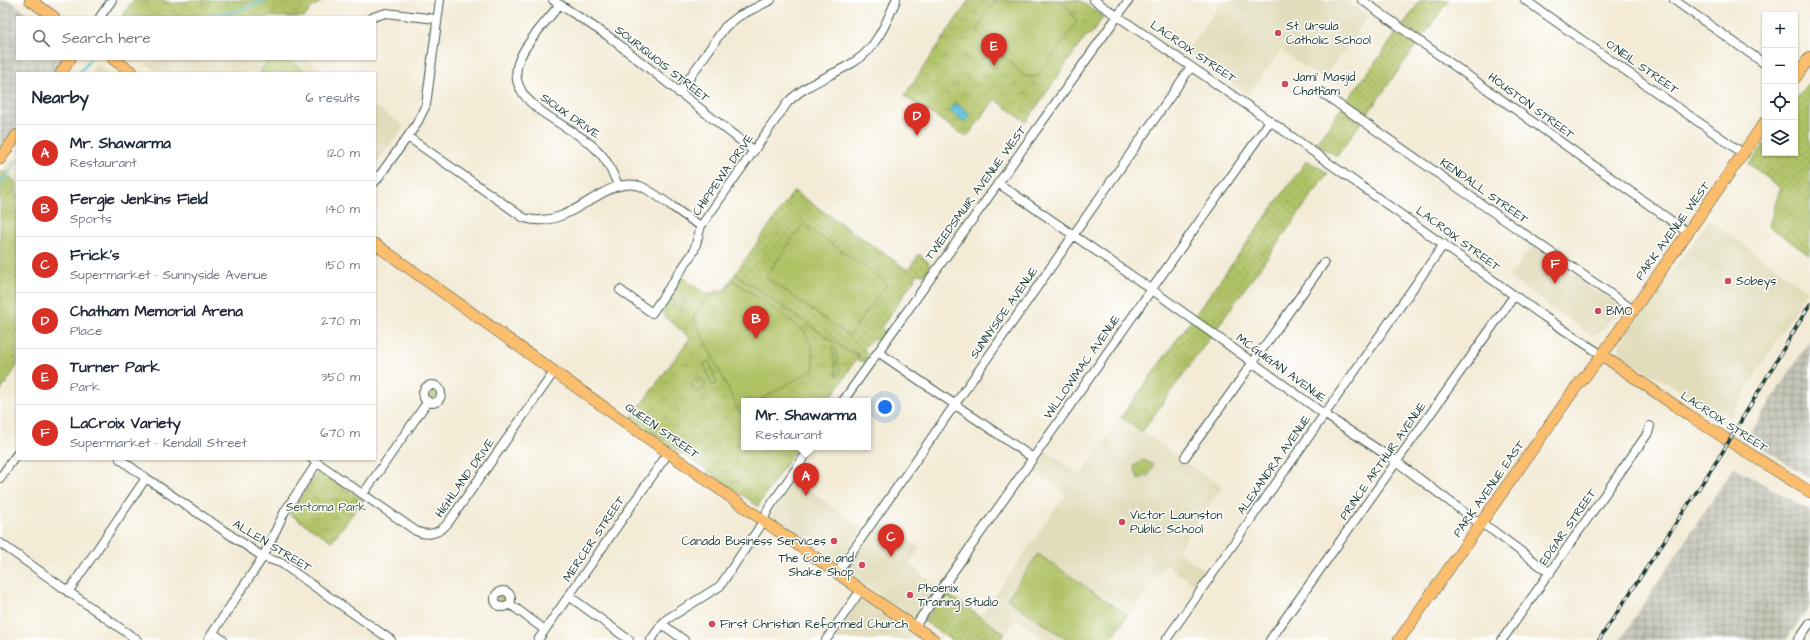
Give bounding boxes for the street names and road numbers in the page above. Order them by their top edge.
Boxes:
street label: LACROIX STREET [1147,17,1240,87]
street label: SOURIQUOIS STREET [611,22,713,107]
street label: O'NEIL STREET [1602,36,1682,99]
street label: HOUSTON STREET [1484,69,1578,143]
street label: SIOUX DRIVE [537,89,603,143]
street label: TWEEDSMUIR AVENUE WEST [921,122,1031,264]
street label: CHIPPEWA DRIVE [688,131,758,219]
street label: KENDALL STREET [1436,154,1532,228]
street label: PARK AVENUE WEST [1631,178,1715,284]
street label: LACROIX STREET [1412,203,1504,276]
street label: SUNNYSIDE AVENUE [966,264,1042,362]
street label: WILLOWMAC AVENUE [1040,311,1124,423]
street label: MCGUIGAN AVENUE [1233,330,1329,406]
street label: LACROIX STREET [1677,388,1771,457]
street label: PRINCE ARTHUR AVENUE [1336,398,1430,524]
street label: QUEEN STREET [621,399,703,463]
street label: ALEXANDRA AVENUE [1233,412,1315,518]
street label: HIGHLAND DRIVE [431,435,499,521]
street label: PARK AVENUE EAST [1449,437,1529,541]
street label: EDGAR STREET [1535,485,1601,569]
street label: MERCER STREET [559,492,629,585]
street label: ALLEN STREET [229,516,315,577]

